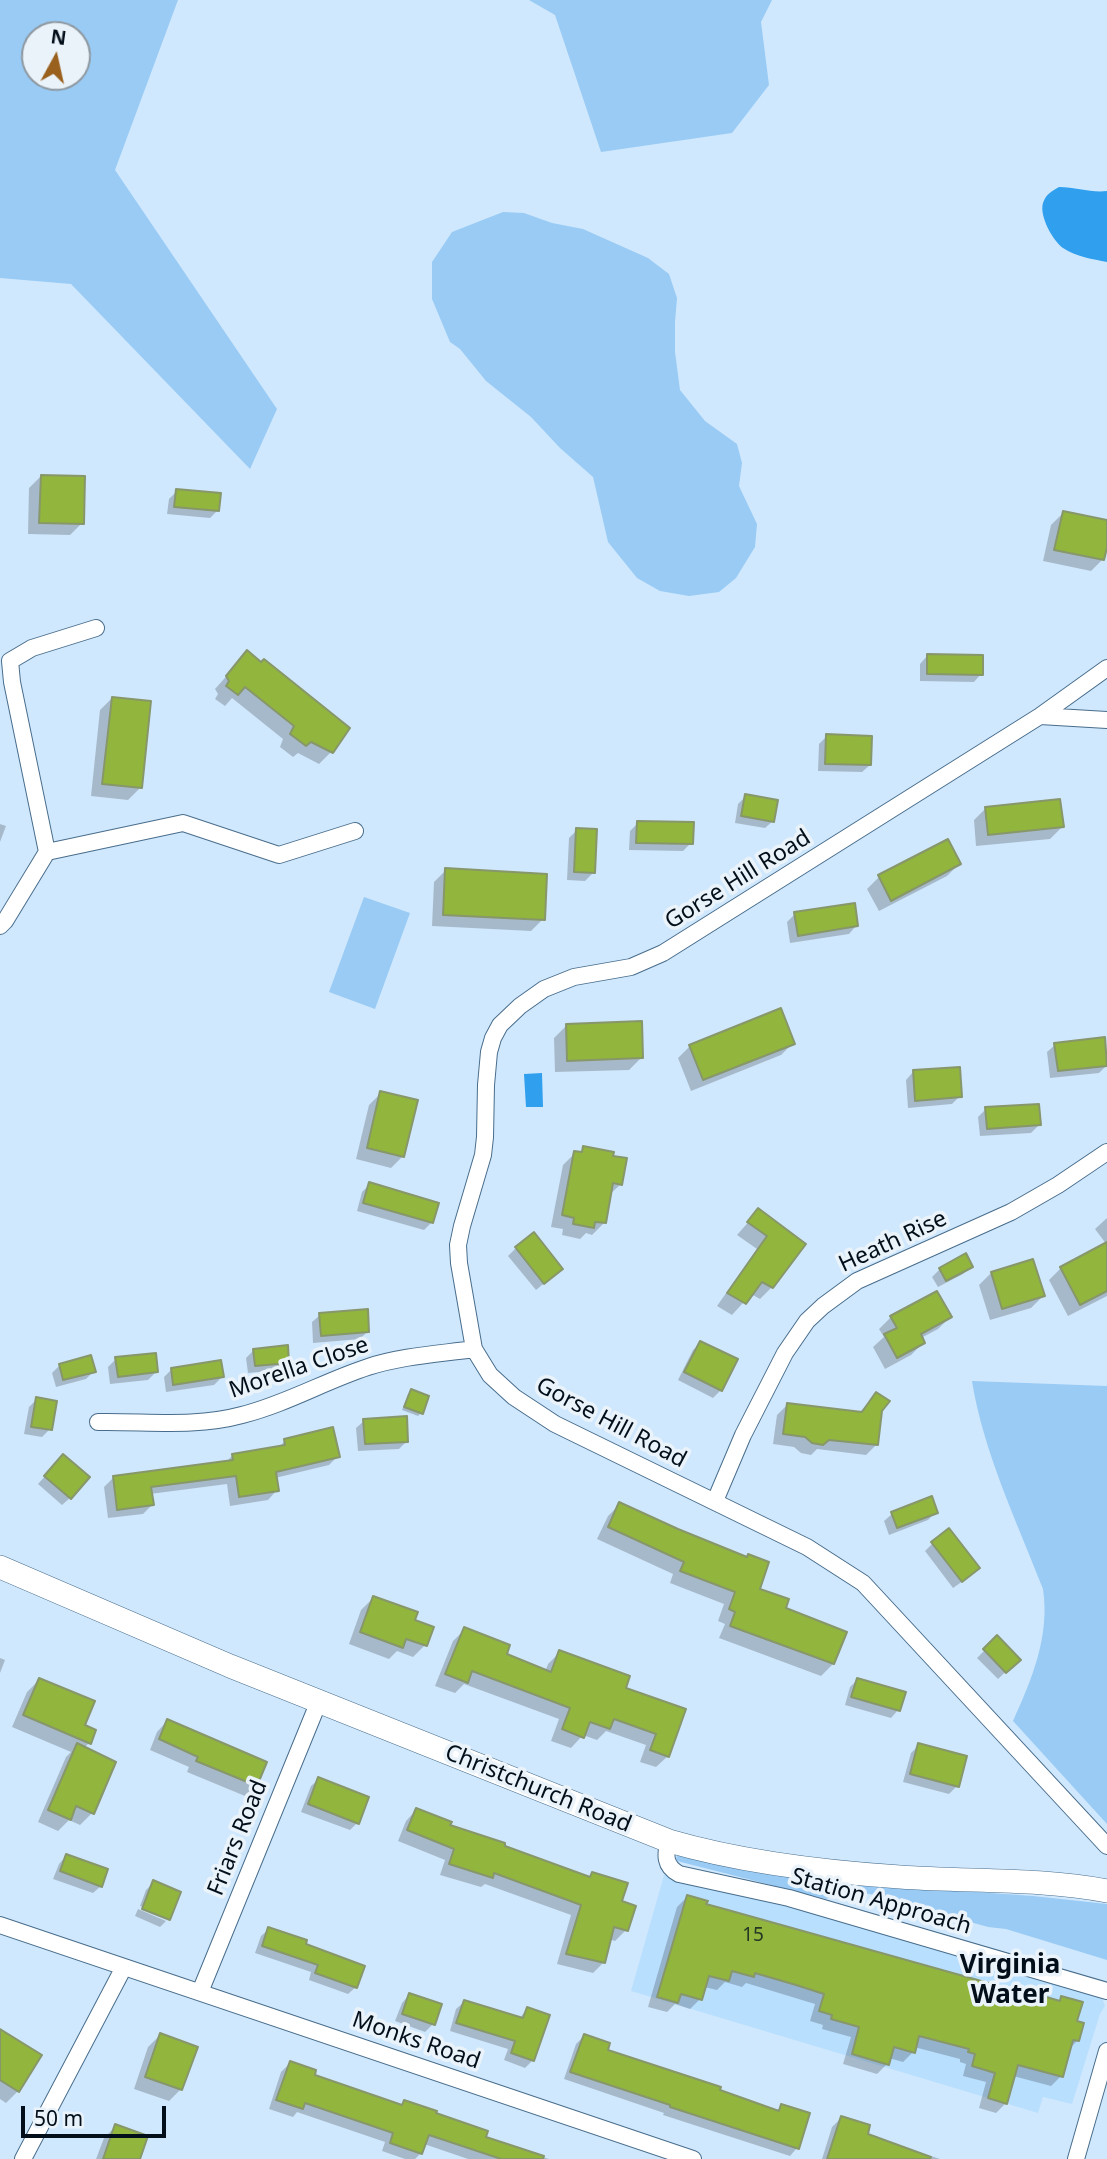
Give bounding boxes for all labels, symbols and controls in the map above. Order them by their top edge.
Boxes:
north arrow [21,21,91,91]
text: N [49,23,68,51]
street label: Gorse Hill Road [660,824,816,936]
street label: Heath Rise [835,1205,951,1279]
street label: Morella Close [226,1331,372,1405]
street label: Gorse Hill Road [531,1372,691,1474]
street label: Christchurch Road [441,1739,635,1839]
street label: Friars Road [202,1776,274,1900]
street label: Station Approach [788,1863,974,1941]
house number: 15 [742,1925,764,1947]
district label: Virginia Water [960,1950,1060,2011]
street label: Monks Road [348,2006,484,2076]
scale bar [24,2092,170,2136]
text: 50 m [34,2104,83,2132]

